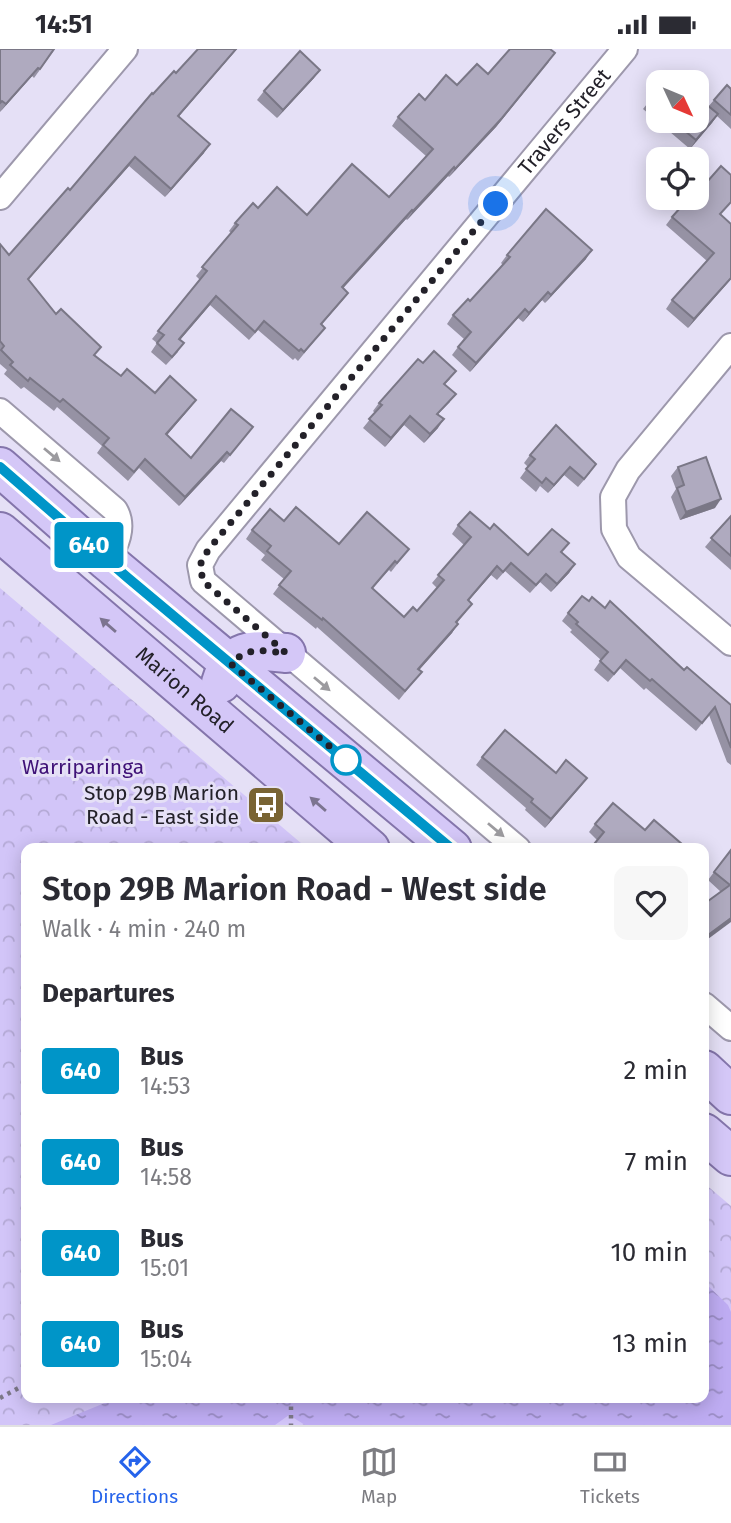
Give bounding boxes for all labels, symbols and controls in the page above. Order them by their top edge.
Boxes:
text: 14:51 [35,9,93,40]
street label: Travers Street [513,63,616,180]
north arrow [646,70,709,133]
map controls [646,70,709,210]
button: locate [646,147,709,210]
your location [478,186,513,221]
one-way arrow [43,447,61,463]
line badge: 640 [49,522,129,568]
text: 640 [68,531,110,559]
one-way arrow [99,618,116,633]
street label: Marion Road [130,641,239,739]
one-way arrow [313,676,331,691]
unlabelled marker [331,745,361,775]
park label: Warriparinga [22,754,144,780]
place label: Stop 29B Marion Road - East side [84,780,239,830]
bus stop icon: Stop 29B Marion Road - East side [245,784,287,826]
one-way arrow [309,796,327,812]
one-way arrow [488,822,505,837]
button: heart [614,866,688,940]
text: Stop 29B Marion Road - West side [42,869,547,909]
text: Walk · 4 min · 240 m [42,915,246,943]
text: Departures [42,978,175,1009]
text: Bus [140,1041,183,1072]
text: 2 min [623,1055,688,1086]
text: 640 [60,1057,101,1085]
text: 14:53 [140,1072,191,1100]
text: Bus [140,1132,183,1163]
text: 7 min [625,1146,688,1177]
text: 640 [60,1148,101,1176]
text: 14:58 [140,1163,192,1191]
text: Bus [140,1223,183,1254]
text: 10 min [610,1237,688,1268]
text: 640 [60,1239,101,1267]
text: 15:01 [140,1254,189,1282]
text: Bus [140,1314,183,1345]
text: 13 min [612,1328,688,1359]
text: 640 [60,1330,101,1358]
text: 15:04 [140,1345,192,1373]
tab: Directions [91,1443,178,1508]
tab: Map [360,1443,398,1508]
tab: Tickets [580,1443,640,1508]

